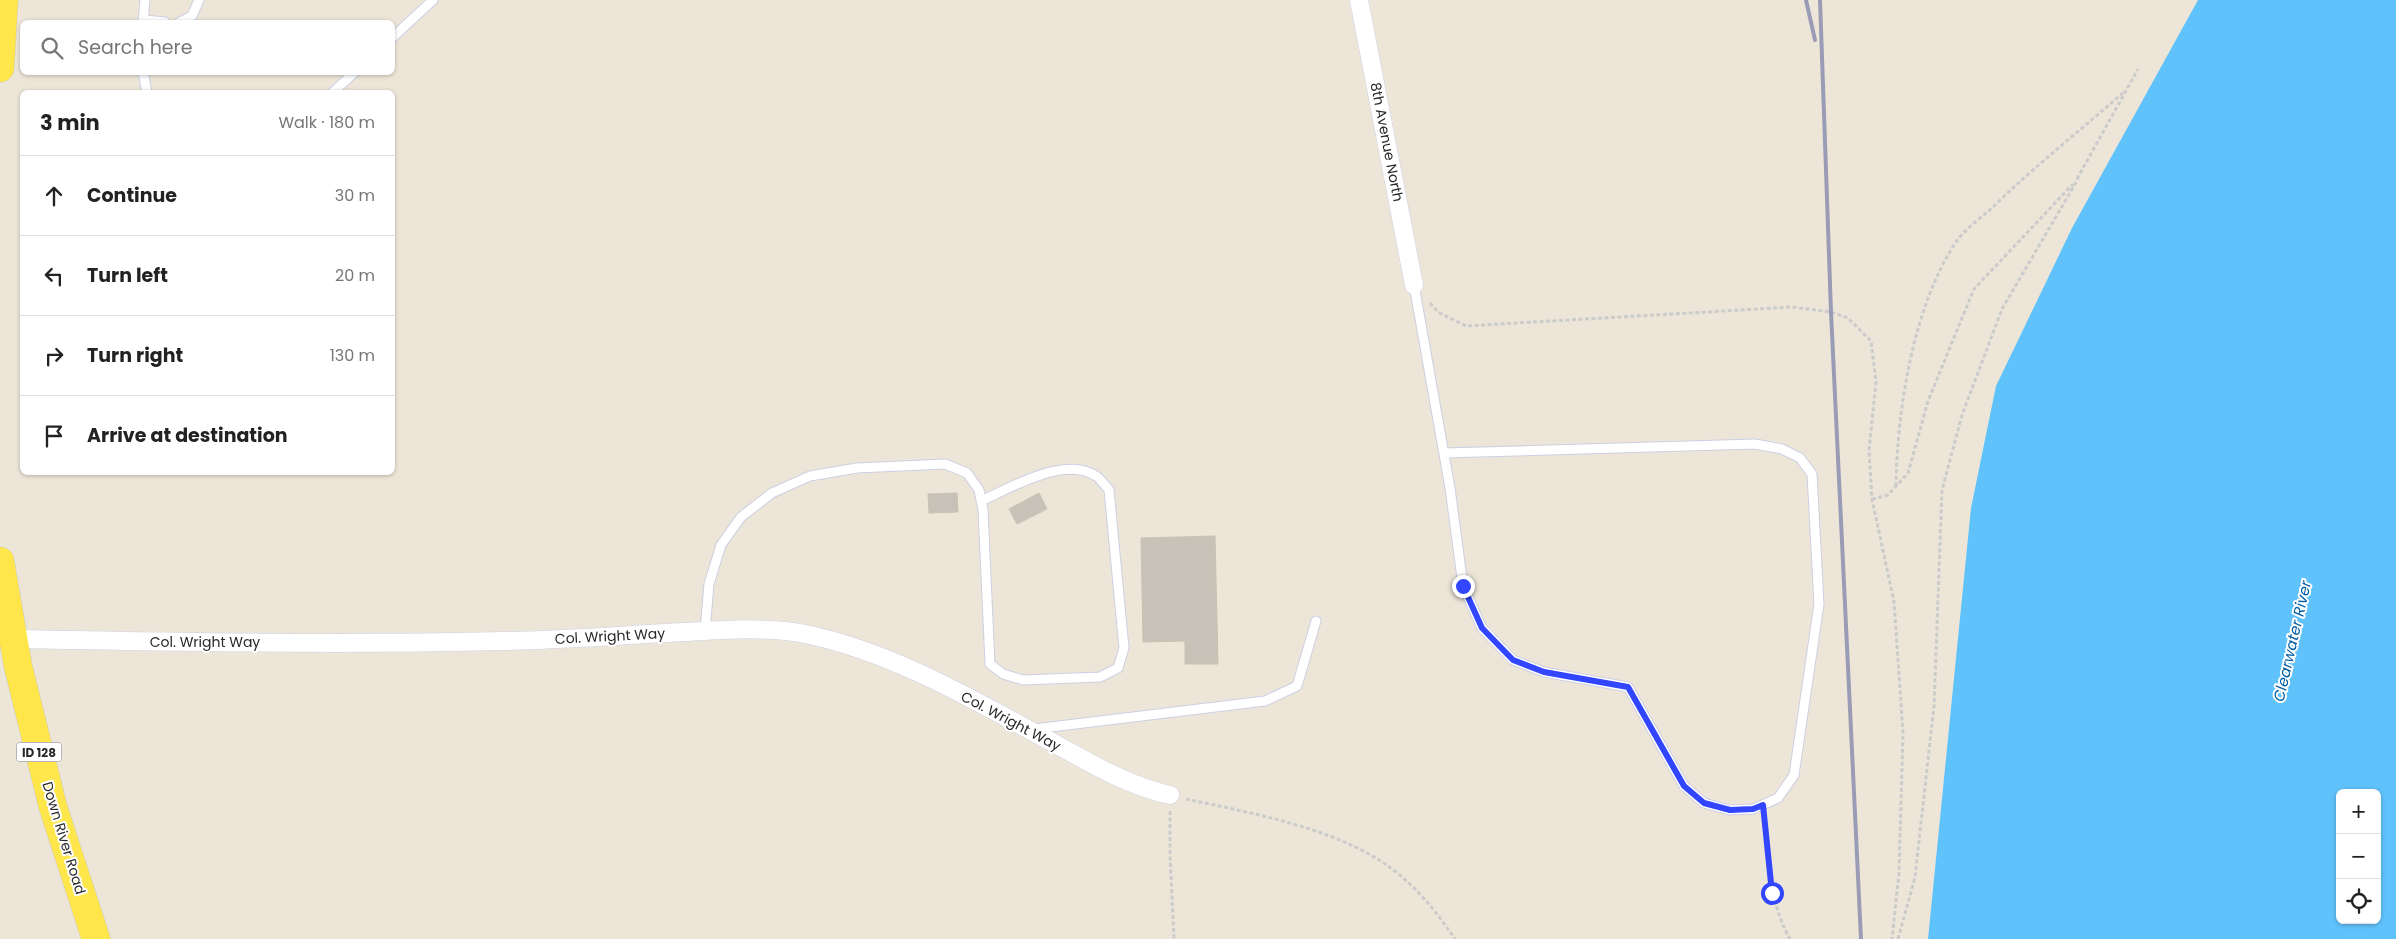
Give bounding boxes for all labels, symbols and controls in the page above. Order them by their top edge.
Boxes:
search box [20,20,395,75]
icon: search [38,34,66,62]
text: Search here [78,34,192,61]
street label: 8th Avenue North [1366,81,1408,203]
text: 3 min [40,108,100,137]
text: Walk · 180 m [278,111,375,134]
icon: ahead [40,182,68,210]
text: Continue [87,182,177,209]
text: 30 m [335,184,375,207]
icon: left [40,262,68,290]
text: Turn left [87,262,168,289]
text: 20 m [335,264,375,287]
icon: right [40,342,68,370]
text: Turn right [87,342,183,369]
text: 130 m [330,344,375,367]
icon: arrive [40,422,68,450]
text: Arrive at destination [87,422,288,449]
route end [1452,575,1475,598]
water label: Clearwater River [2268,578,2316,704]
street label: Col. Wright Way [554,623,666,649]
street label: Col. Wright Way [150,632,260,652]
street label: Col. Wright Way [958,686,1065,756]
road number: ID 128 [16,742,62,762]
street label: Down River Road [37,779,91,897]
map controls [2336,789,2381,924]
button: + [2336,789,2381,834]
button: − [2336,834,2381,879]
button: locate [2336,879,2381,924]
route start [1761,882,1784,905]

